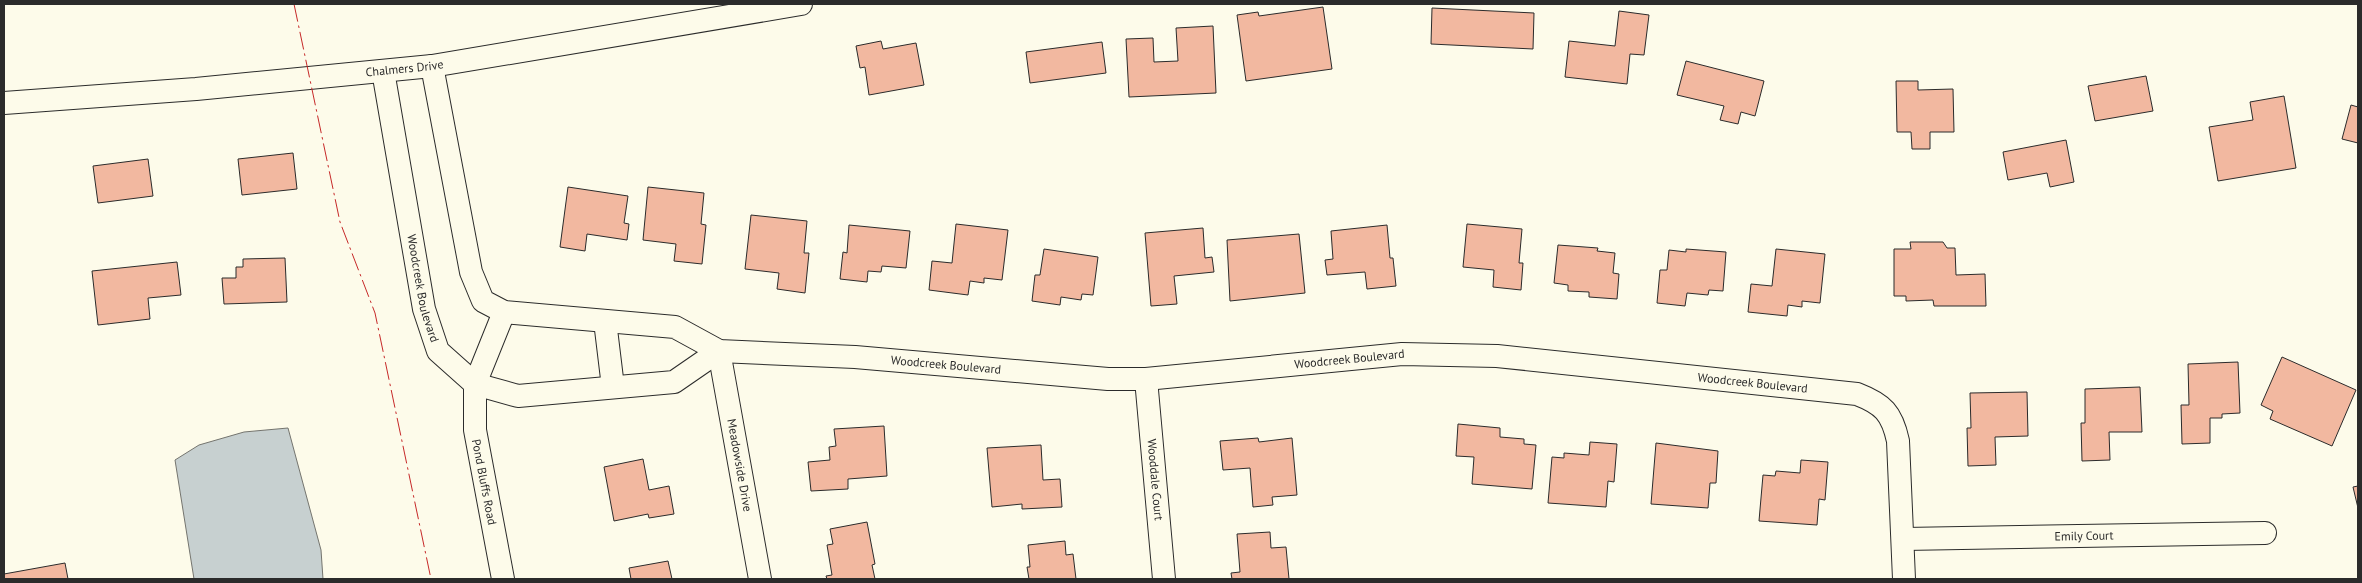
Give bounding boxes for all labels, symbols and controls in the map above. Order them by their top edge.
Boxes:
street label: Chalmers Drive [365,56,444,79]
street label: Woodcreek Boulevard [404,233,443,344]
street label: Woodcreek Boulevard [1294,346,1405,371]
street label: Woodcreek Boulevard [890,352,1002,377]
street label: Woodcreek Boulevard [1697,369,1809,396]
street label: Meadowside Drive [724,417,756,513]
street label: Pond Bluffs Road [469,438,500,526]
street label: Wooddale Court [1144,438,1167,521]
street label: Emily Court [2054,528,2114,543]

